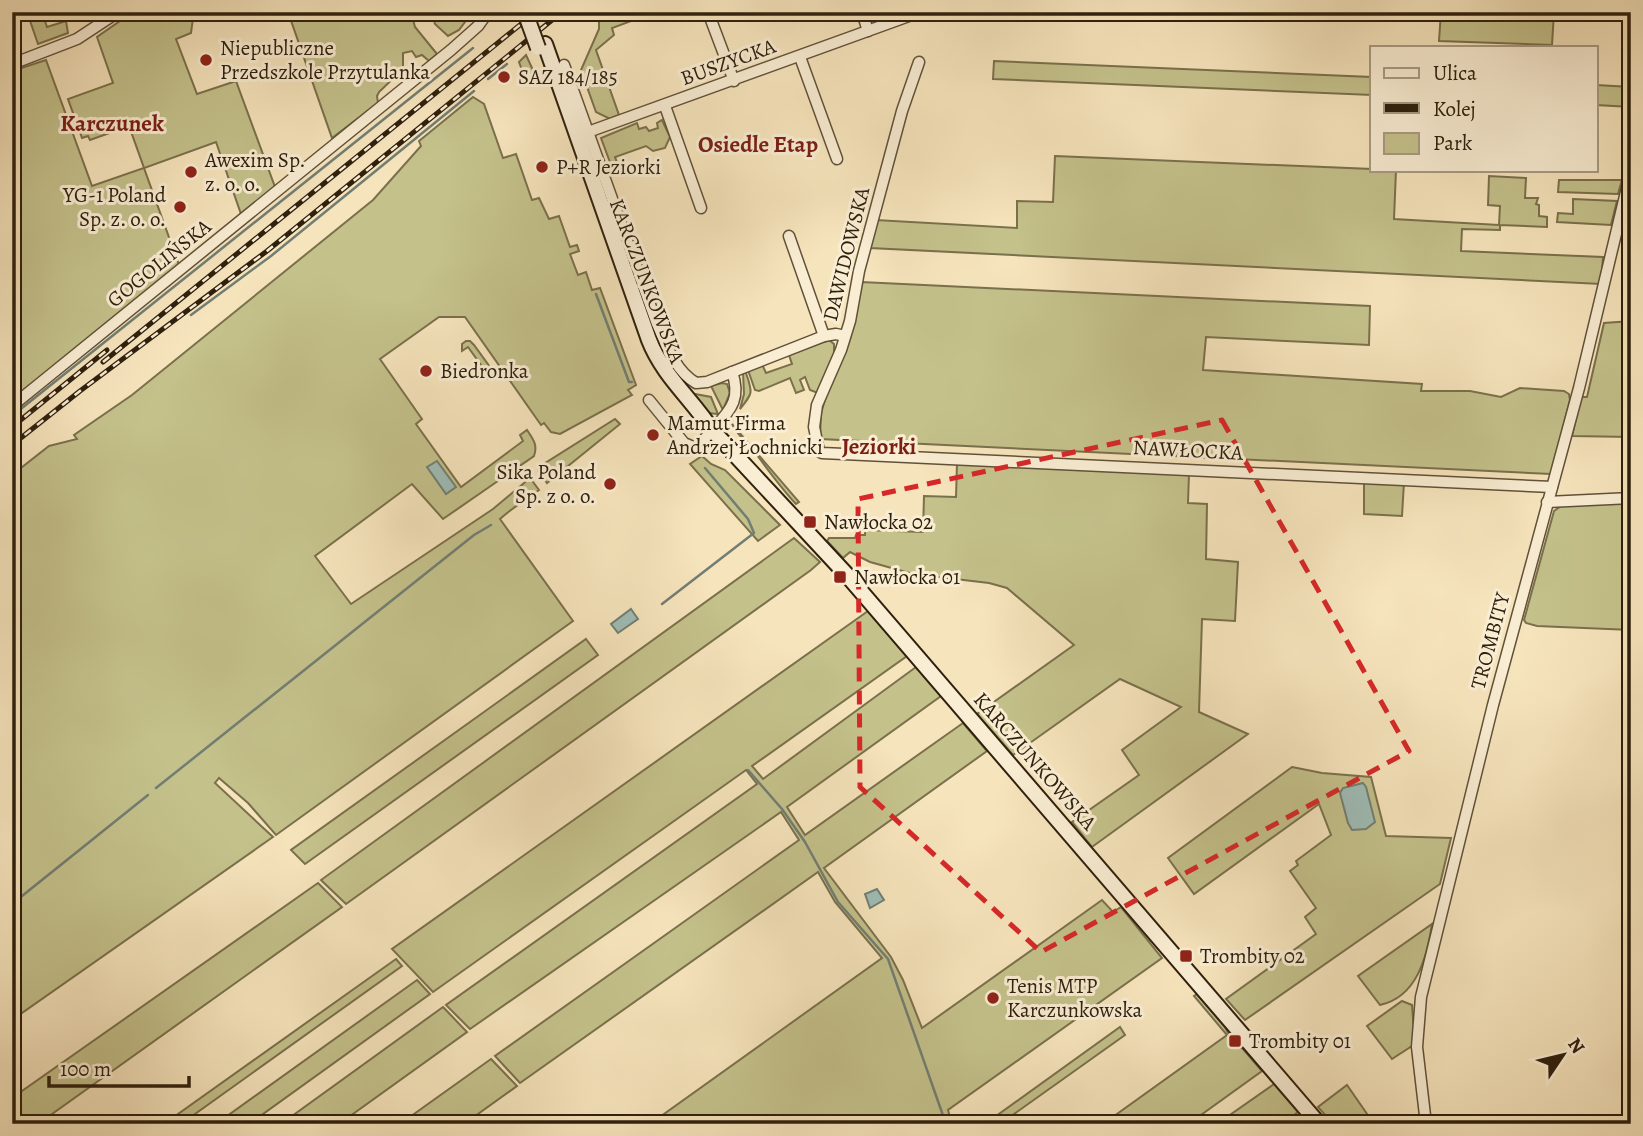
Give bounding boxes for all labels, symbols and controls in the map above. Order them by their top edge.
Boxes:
street label: BUSZYCKA [677,32,780,92]
place label: Niepubliczne Przedszkole Przytulanka [220,34,430,86]
legend [1370,46,1598,172]
marker: Niepubliczne Przedszkole Przytulanka [198,52,214,68]
text: Ulica [1433,59,1477,87]
place label: SAZ 184/185 [518,63,618,91]
marker: SAZ 184/185 [496,69,512,85]
text: Kolej [1433,95,1476,123]
district label: Karczunek [60,108,164,139]
district label: Osiedle Etap [698,129,818,160]
text: Park [1433,129,1473,157]
place label: Awexim Sp. z. o. o. [204,146,306,198]
place label: P+R Jeziorki [556,153,661,181]
marker: P+R Jeziorki [534,159,550,175]
marker: Awexim Sp. z. o. o. [183,164,199,180]
place label: YG-1 Poland Sp. z. o. o. [62,181,167,233]
street label: DAWIDOWSKA [816,183,876,324]
street label: KARCZUNKOWSKA [603,195,692,368]
marker: YG-1 Poland Sp. z. o. o. [172,199,188,215]
street label: GOGOLIŃSKA [101,212,217,314]
place label: Biedronka [440,357,529,385]
marker: Biedronka [418,363,434,379]
place label: Mamut Firma Andrzej Łochnicki [666,409,823,461]
marker: Mamut Firma Andrzej Łochnicki [645,427,661,443]
district label: Jeziorki [842,431,917,462]
street label: NAWŁOCKA [1132,433,1244,467]
place label: Sika Poland Sp. z o. o. [496,458,597,510]
marker: Sika Poland Sp. z o. o. [602,476,618,492]
place label: Nawłocka 02 [824,508,933,536]
marker: Nawłocka 02 [802,514,818,530]
place label: Nawłocka 01 [854,563,960,591]
marker: Nawłocka 01 [832,569,848,585]
street label: TROMBITY [1464,589,1516,692]
street label: KARCZUNKOWSKA [967,686,1103,837]
place label: Trombity 02 [1200,942,1305,970]
marker: Trombity 02 [1178,948,1194,964]
place label: Tenis MTP Karczunkowska [1007,972,1142,1024]
marker: Tenis MTP Karczunkowska [985,990,1001,1006]
north arrow [1528,1020,1598,1090]
place label: Trombity 01 [1249,1027,1351,1055]
marker: Trombity 01 [1227,1033,1243,1049]
text: N [1561,1033,1591,1059]
scale bar [49,1045,189,1089]
text: 100 m [60,1055,111,1083]

